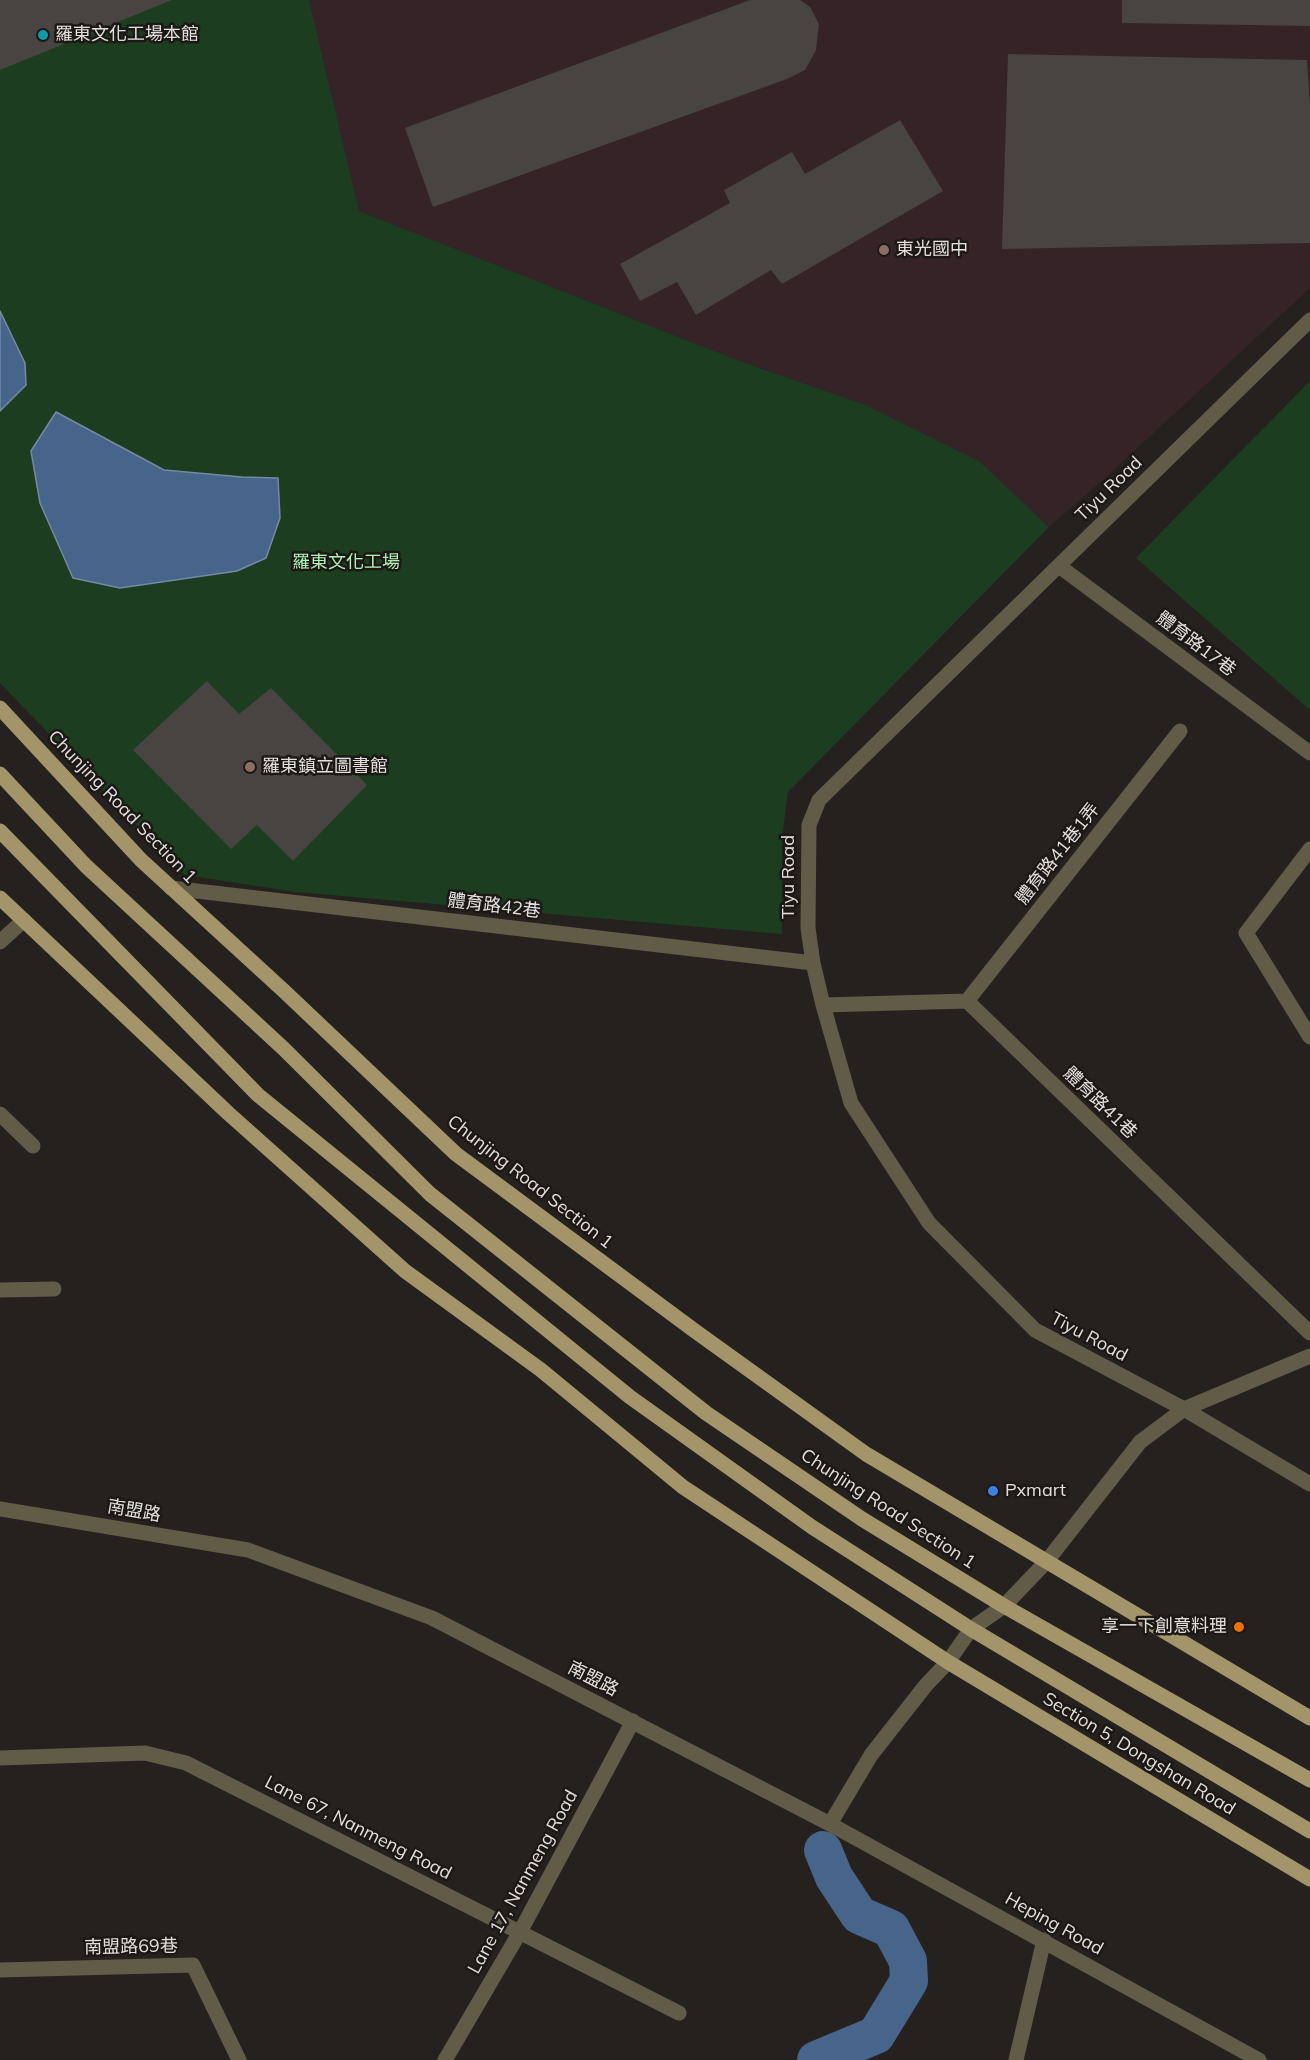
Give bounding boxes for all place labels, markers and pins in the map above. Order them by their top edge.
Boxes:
place label: 羅東文化工場本館 [55,24,199,46]
marker: 羅東文化工場本館 [36,28,50,42]
place label: 東光國中 [896,239,968,261]
marker: 東光國中 [877,243,891,257]
place label: 羅東鎮立圖書館 [262,756,388,778]
marker: 羅東鎮立圖書館 [243,760,257,774]
place label: Pxmart [1005,1480,1066,1502]
marker: Pxmart [986,1484,1000,1498]
place label: 享一下創意料理 [1101,1616,1227,1638]
marker: 享一下創意料理 [1232,1620,1246,1634]

